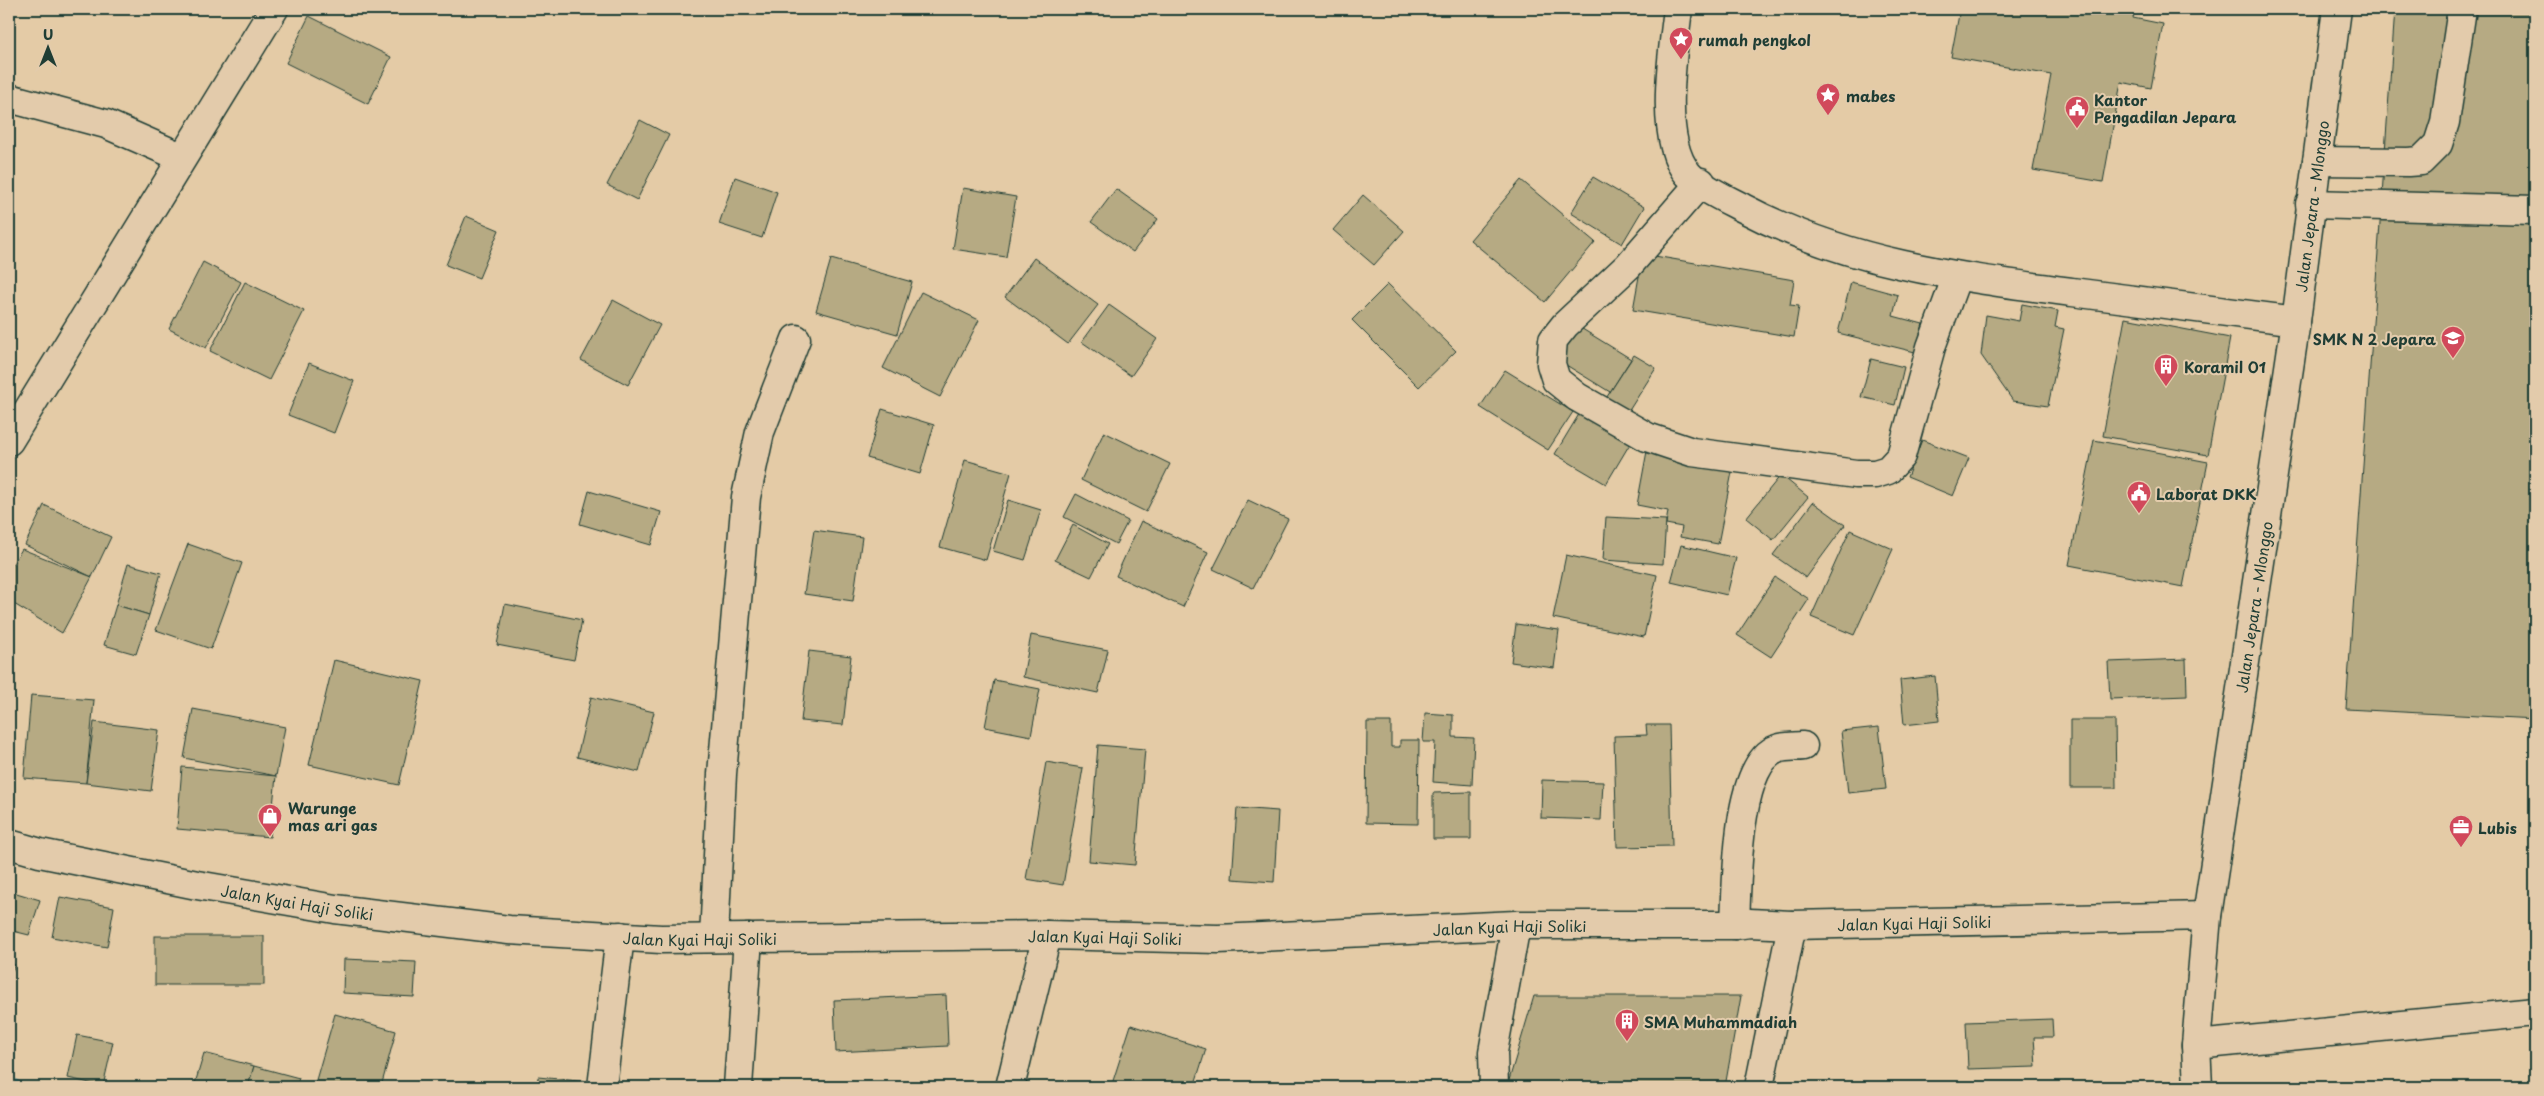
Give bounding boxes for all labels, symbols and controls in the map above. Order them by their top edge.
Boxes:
north arrow [22,22,72,72]
text: U [43,24,53,45]
place icon: rumah pengkol [1668,26,1694,60]
place label: rumah pengkol [1698,28,1811,51]
place icon: mabes [1815,82,1841,116]
place label: mabes [1846,84,1895,107]
place label: Kantor Pengadilan Jepara [2094,88,2237,128]
public building icon: Kantor Pengadilan Jepara [2064,95,2090,129]
street label: Jalan Jepara - Mlonggo [2288,119,2334,293]
school or university icon: SMK N 2 Jepara [2440,325,2466,359]
place label: SMK N 2 Jepara [2313,327,2436,350]
building icon: Koramil 01 [2153,353,2179,387]
place label: Koramil 01 [2184,355,2266,378]
public building icon: Laborat DKK [2126,480,2152,514]
place label: Laborat DKK [2156,482,2257,505]
street label: Jalan Jepara - Mlonggo [2229,520,2277,694]
place label: Warunge mas ari gas [288,796,377,836]
shop icon: Warunge mas ari gas [257,803,283,837]
office icon: Lubis [2448,814,2474,848]
place label: Lubis [2478,816,2517,839]
street label: Jalan Kyai Haji Soliki [219,878,375,925]
street label: Jalan Kyai Haji Soliki [1837,909,1992,936]
street label: Jalan Kyai Haji Soliki [1432,914,1587,940]
street label: Jalan Kyai Haji Soliki [1028,923,1182,950]
street label: Jalan Kyai Haji Soliki [622,925,777,951]
building icon: SMA Muhammadiah [1614,1008,1640,1042]
place label: SMA Muhammadiah [1644,1010,1797,1033]

